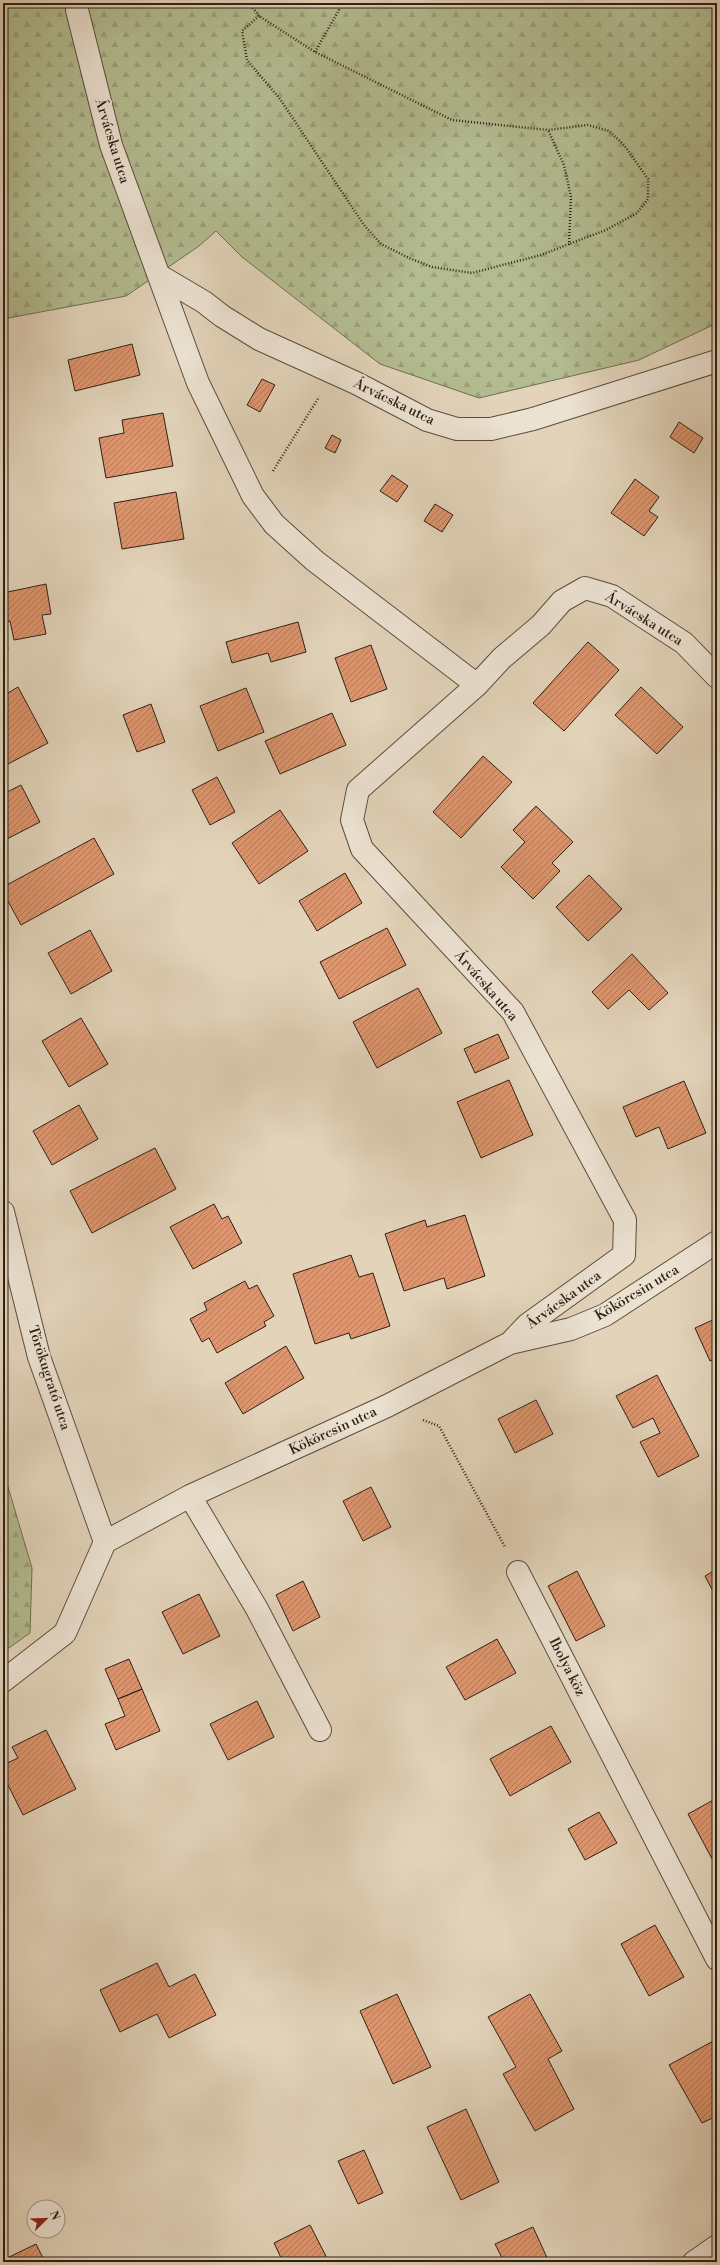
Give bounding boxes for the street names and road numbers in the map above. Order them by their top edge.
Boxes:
street label: Árvácska utca [90,95,136,187]
street label: Árvácska utca [350,372,439,430]
street label: Árvácska utca [601,586,688,650]
street label: Árvácska utca [450,945,524,1026]
street label: Kökörcsin utca [592,1260,683,1325]
street label: Árvácska utca [521,1265,606,1334]
street label: Törökugrató utca [24,1323,75,1433]
street label: Kökörcsin utca [286,1402,381,1459]
street label: Ibolya köz [544,1634,590,1700]

